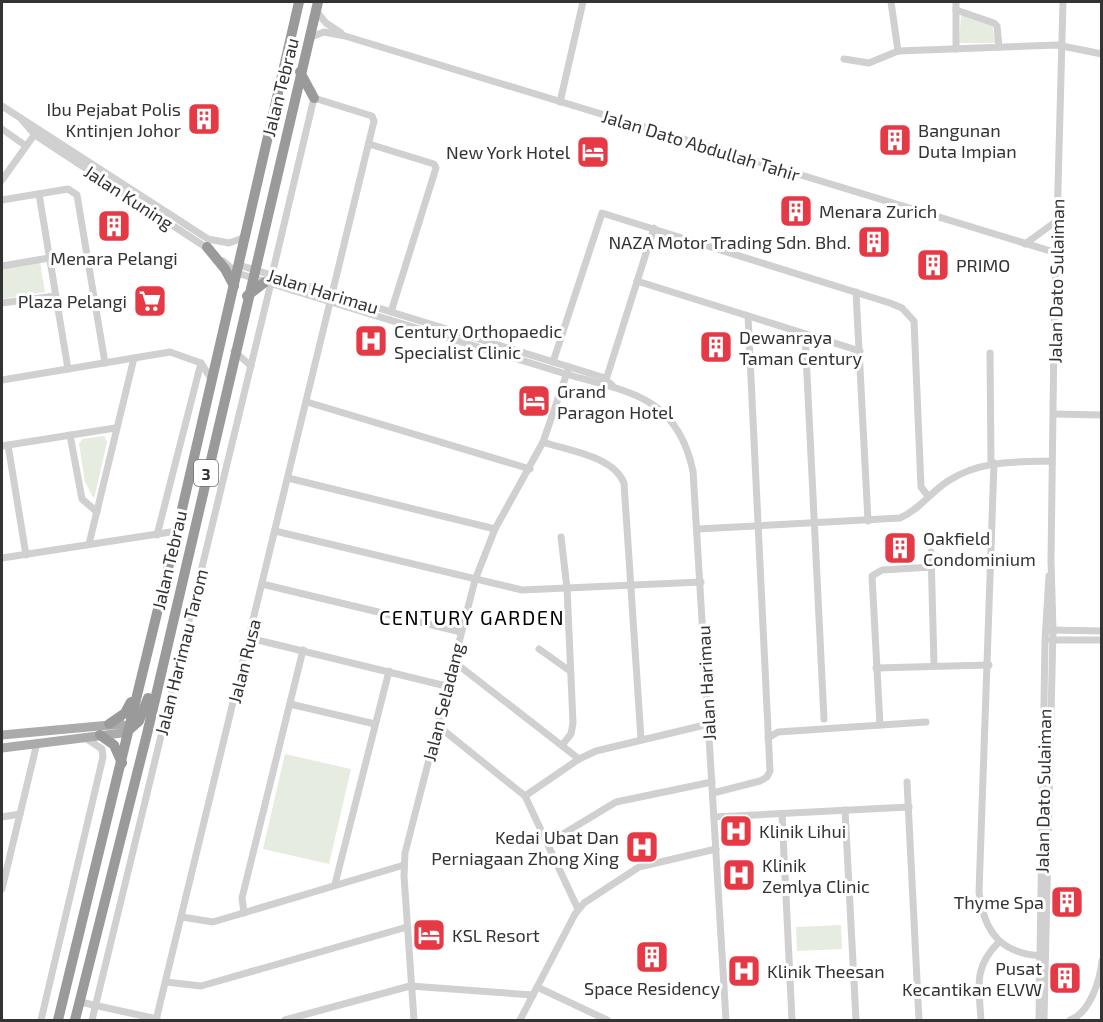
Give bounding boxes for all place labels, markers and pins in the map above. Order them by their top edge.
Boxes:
place label: Ibu Pejabat Polis Kntinjen Johor [46,98,181,141]
building icon: Ibu Pejabat Polis Kntinjen Johor [186,101,222,137]
place label: Bangunan Duta Impian [918,119,1017,162]
building icon: Bangunan Duta Impian [877,122,913,158]
hotel icon: New York Hotel [575,134,611,170]
place label: New York Hotel [446,141,571,163]
building icon: Menara Zurich [778,193,814,229]
place label: Menara Zurich [819,200,937,222]
building icon: Menara Pelangi [96,208,132,244]
building icon: NAZA Motor Trading Sdn. Bhd. [856,224,892,260]
place label: NAZA Motor Trading Sdn. Bhd. [608,231,851,253]
place label: Menara Pelangi [50,247,178,269]
building icon: PRIMO [915,247,951,283]
place label: PRIMO [956,254,1010,276]
supermarket icon: Plaza Pelangi [132,283,168,319]
place label: Plaza Pelangi [18,290,127,312]
place label: Century Orthopaedic Specialist Clinic [394,320,562,363]
hospital icon: Century Orthopaedic Specialist Clinic [353,323,389,359]
place label: Dewanraya Taman Century [739,326,862,369]
building icon: Dewanraya Taman Century [698,329,734,365]
place label: Grand Paragon Hotel [557,380,674,423]
hotel icon: Grand Paragon Hotel [516,383,552,419]
place label: Oakfield Condominium [923,527,1036,570]
building icon: Oakfield Condominium [882,530,918,566]
hospital icon: Klinik Lihui [718,813,754,849]
place label: Klinik Lihui [759,820,846,842]
place label: Kedai Ubat Dan Perniagaan Zhong Xing [431,826,619,869]
hospital icon: Kedai Ubat Dan Perniagaan Zhong Xing [624,829,660,865]
place label: Klinik Zemlya Clinic [762,854,870,897]
hospital icon: Klinik Zemlya Clinic [721,857,757,893]
building icon: Thyme Spa [1049,884,1085,920]
place label: Thyme Spa [954,891,1044,913]
hotel icon: KSL Resort [411,917,447,953]
place label: KSL Resort [452,924,540,946]
building icon: Space Residency [634,939,670,975]
hospital icon: Klinik Theesan [726,953,762,989]
place label: Pusat Kecantikan ELVW [902,957,1042,1000]
place label: Klinik Theesan [767,960,885,982]
building icon: Pusat Kecantikan ELVW [1047,960,1083,996]
place label: Space Residency [584,977,720,999]

